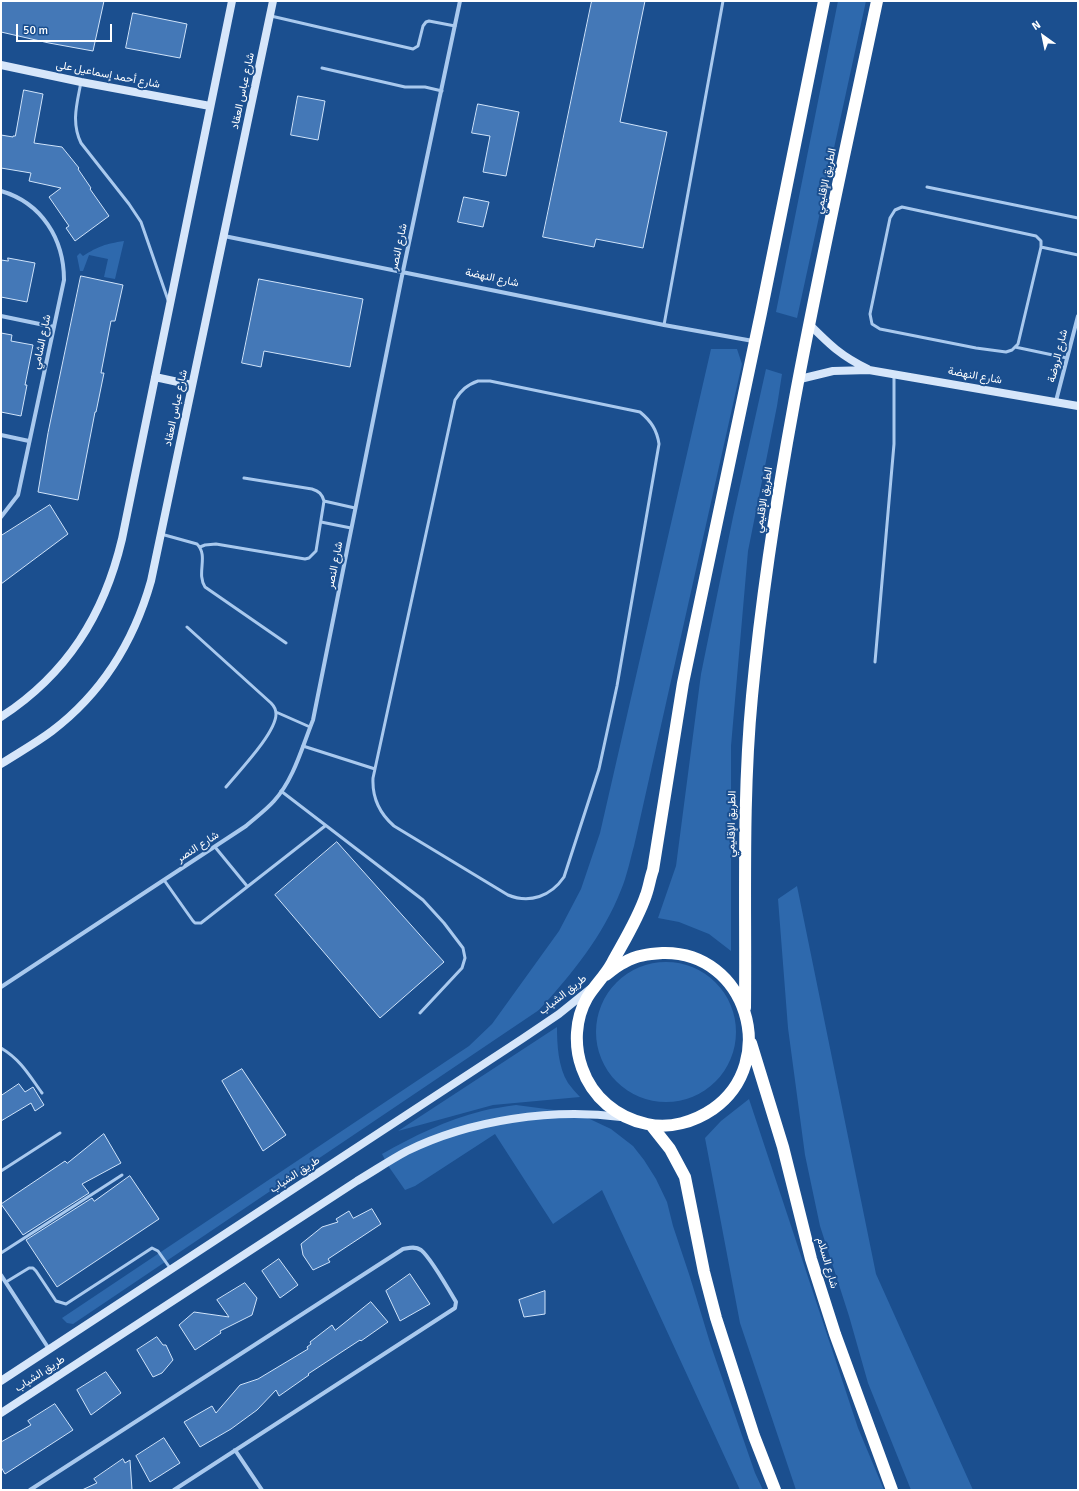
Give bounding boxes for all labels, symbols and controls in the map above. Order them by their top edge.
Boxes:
scale bar [18,16,114,42]
north arrow [1023,16,1063,56]
text: N [1029,18,1043,33]
text: 50 m [23,23,48,38]
street label: شارع عباس العقاد [228,51,258,131]
street label: شارع أحمد إسماعيل على [55,58,161,92]
street label: الطريق الإقليمي [813,147,839,215]
street label: شارع النصر [388,222,410,272]
street label: شارع النهضة [464,266,520,290]
street label: شارع الشامي [30,313,54,371]
street label: شارع الروضة [1045,328,1071,384]
street label: شارع النهضة [947,365,1003,387]
street label: شارع عباس العقاد [161,368,191,448]
street label: الطريق الإقليمي [752,466,776,534]
street label: شارع النصر [324,540,346,590]
street label: الطريق الإقليمي [725,791,739,857]
street label: شارع النصر [174,828,222,866]
street label: طريق الشباب [536,972,590,1018]
street label: طريق الشباب [267,1154,323,1196]
street label: شارع السلام [813,1236,841,1290]
street label: طريق الشباب [12,1353,68,1395]

